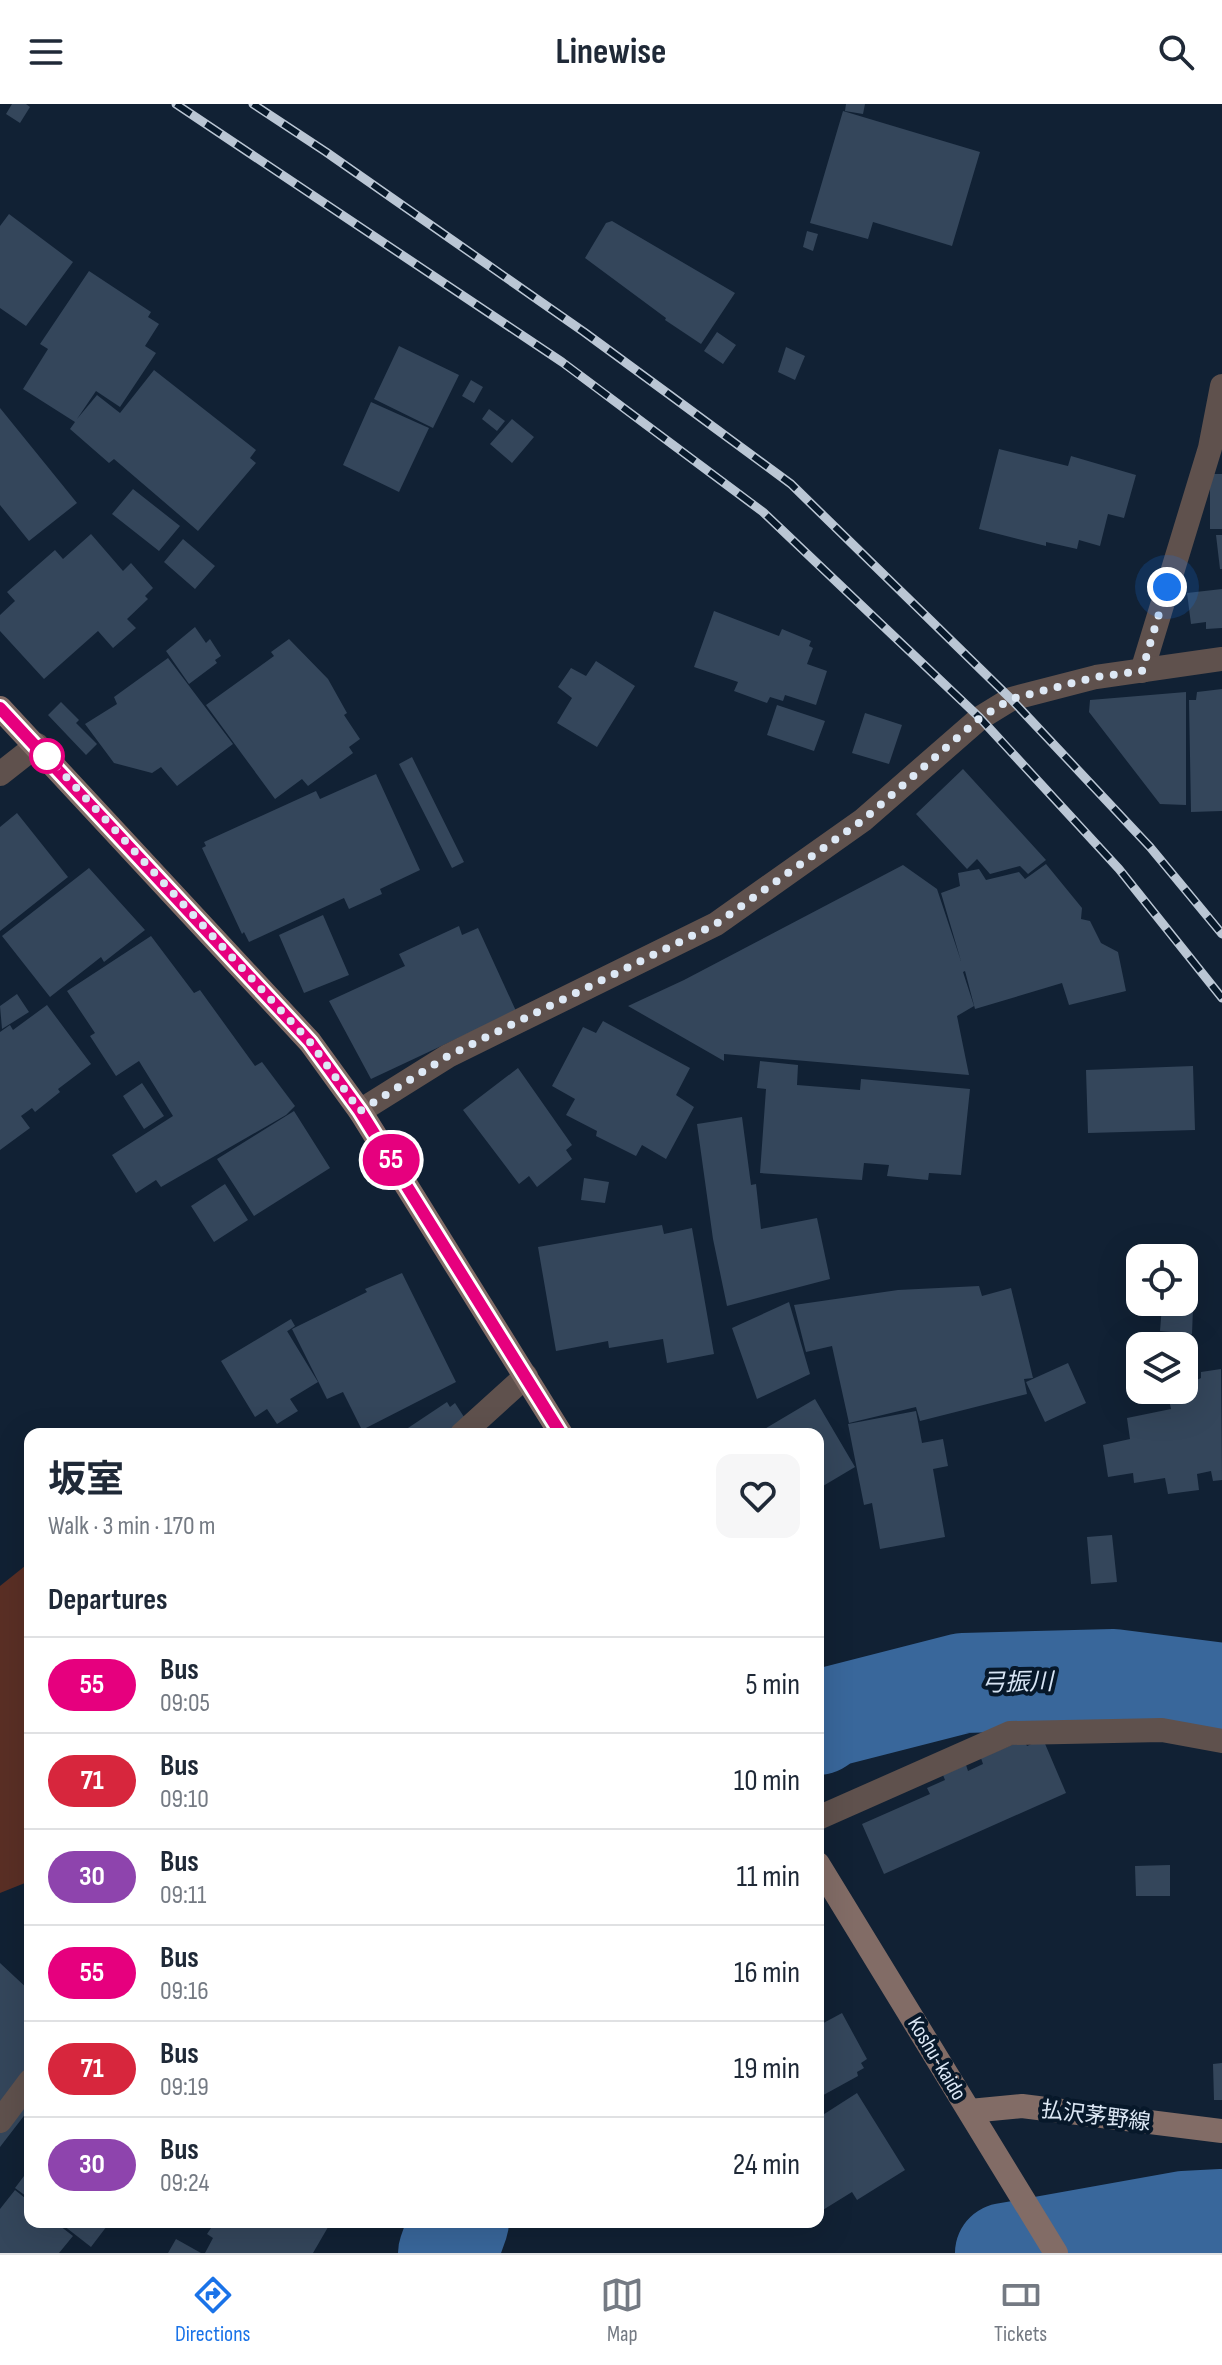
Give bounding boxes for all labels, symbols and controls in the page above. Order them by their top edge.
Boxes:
icon: menu [24,30,68,74]
icon: search [1154,30,1198,74]
text: Linewise [556,31,666,74]
your location [1147,567,1187,607]
unlabelled marker [30,739,64,773]
line badge: 55 [355,1134,427,1186]
text: 55 [379,1143,403,1176]
map controls [1126,1244,1198,1404]
button: locate [1126,1244,1198,1316]
button: layers [1126,1332,1198,1404]
button: heart [716,1454,800,1538]
text: 坂室 [48,1458,124,1503]
text: Walk · 3 min · 170 m [48,1511,215,1542]
text: Departures [48,1582,168,1618]
text: Bus [160,1652,199,1688]
text: 5 min [746,1667,800,1703]
water label: 弓振川 [981,1667,1056,1698]
text: 55 [80,1668,104,1701]
text: 09:05 [160,1688,210,1719]
text: Bus [160,1748,199,1784]
text: 10 min [734,1763,800,1799]
text: 71 [80,1764,104,1797]
text: 09:10 [160,1784,209,1815]
text: Bus [160,1844,199,1880]
text: 11 min [737,1859,800,1895]
text: 30 [79,1860,105,1893]
text: 09:11 [160,1880,206,1911]
text: Bus [160,1940,199,1976]
text: 16 min [734,1955,800,1991]
text: 55 [80,1956,104,1989]
text: 09:16 [160,1976,209,2007]
street label: Koshu-kaido [901,2012,972,2105]
text: Bus [160,2036,199,2072]
text: 19 min [734,2051,800,2087]
text: 71 [80,2052,104,2085]
text: 09:19 [160,2072,209,2103]
street label: 払沢茅野線 [1040,2096,1152,2137]
text: Bus [160,2132,199,2168]
text: 24 min [733,2147,800,2183]
text: 30 [79,2148,105,2181]
text: 09:24 [160,2168,209,2199]
tab: Directions [175,2273,251,2348]
tab: Map [600,2273,644,2348]
tab: Tickets [994,2273,1047,2348]

